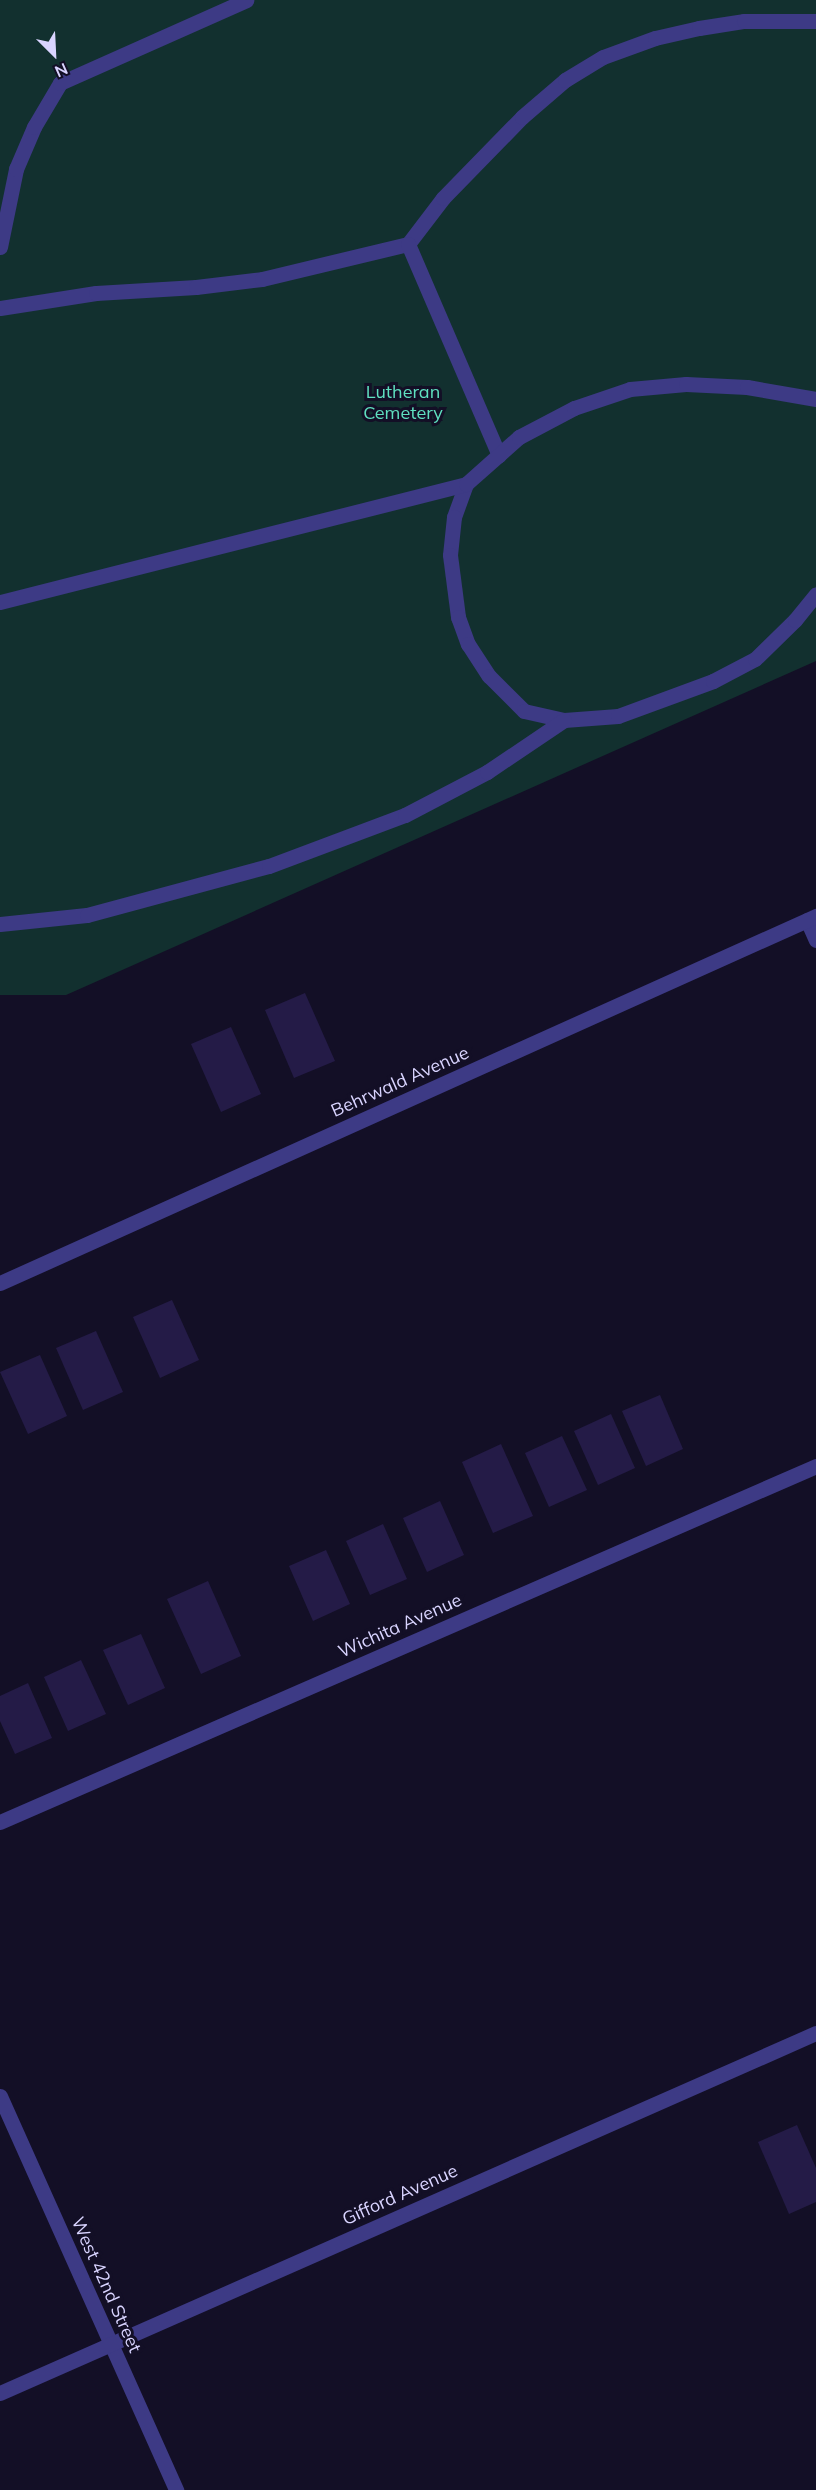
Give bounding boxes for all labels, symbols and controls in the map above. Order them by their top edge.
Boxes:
north arrow [24,24,84,84]
text: N [52,59,71,82]
park label: Lutheran Cemetery [363,382,443,424]
street label: Behrwald Avenue [328,1042,472,1122]
street label: Wichita Avenue [335,1589,465,1663]
street label: Gifford Avenue [339,2160,461,2230]
street label: West 42nd Street [66,2214,146,2356]

